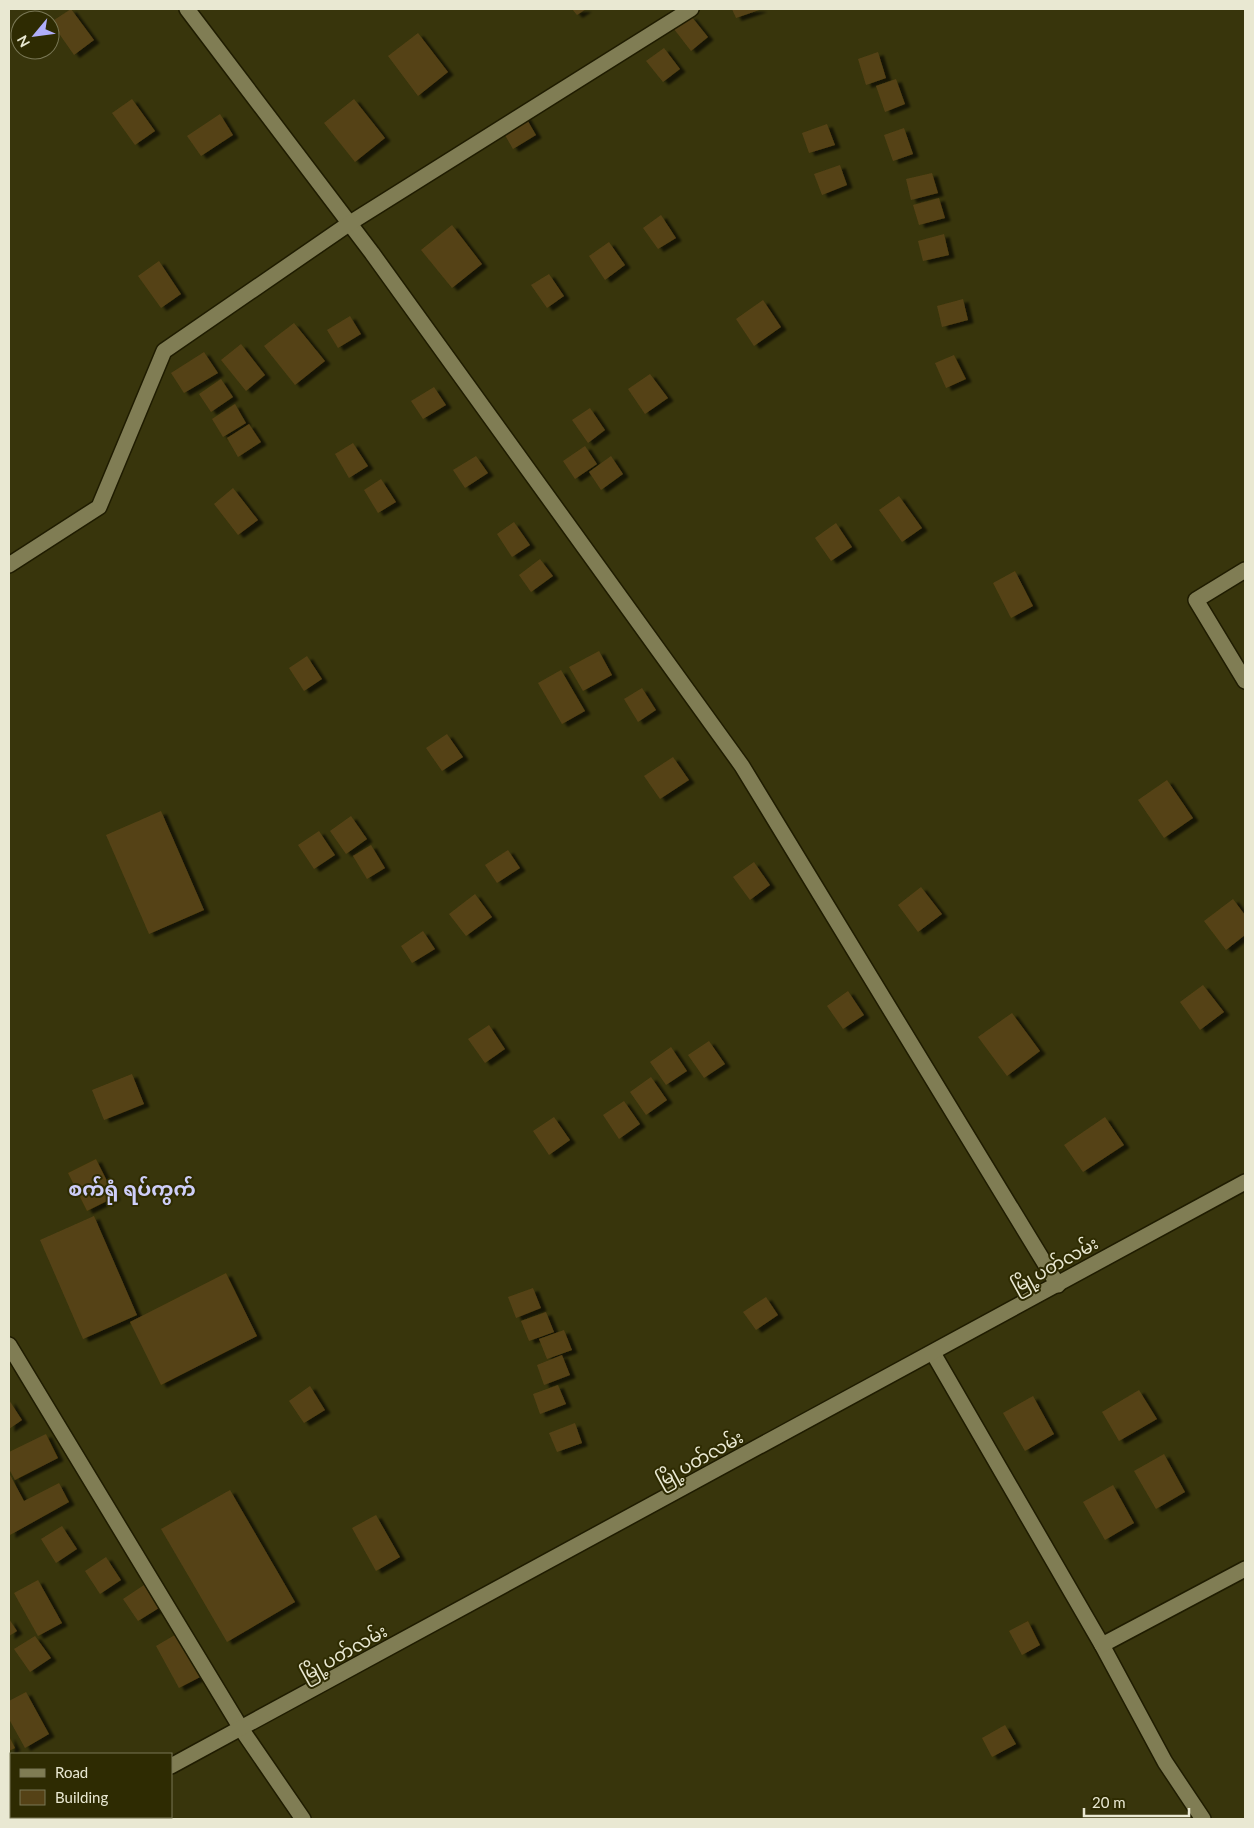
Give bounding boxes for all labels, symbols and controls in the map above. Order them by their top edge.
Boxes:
north arrow [10,10,60,60]
text: N [13,33,33,50]
district label: စက်ရုံ ရပ်ကွက် [68,1176,196,1205]
street label: မြို့ပတ်လမ်း [1006,1230,1104,1301]
street label: မြို့ပတ်လမ်း [651,1424,749,1495]
street label: မြို့ပတ်လမ်း [295,1618,393,1689]
legend [10,1753,172,1818]
text: Road [55,1763,88,1781]
scale bar [1084,1786,1189,1818]
text: Building [55,1788,108,1806]
text: 20 m [1092,1793,1126,1811]

